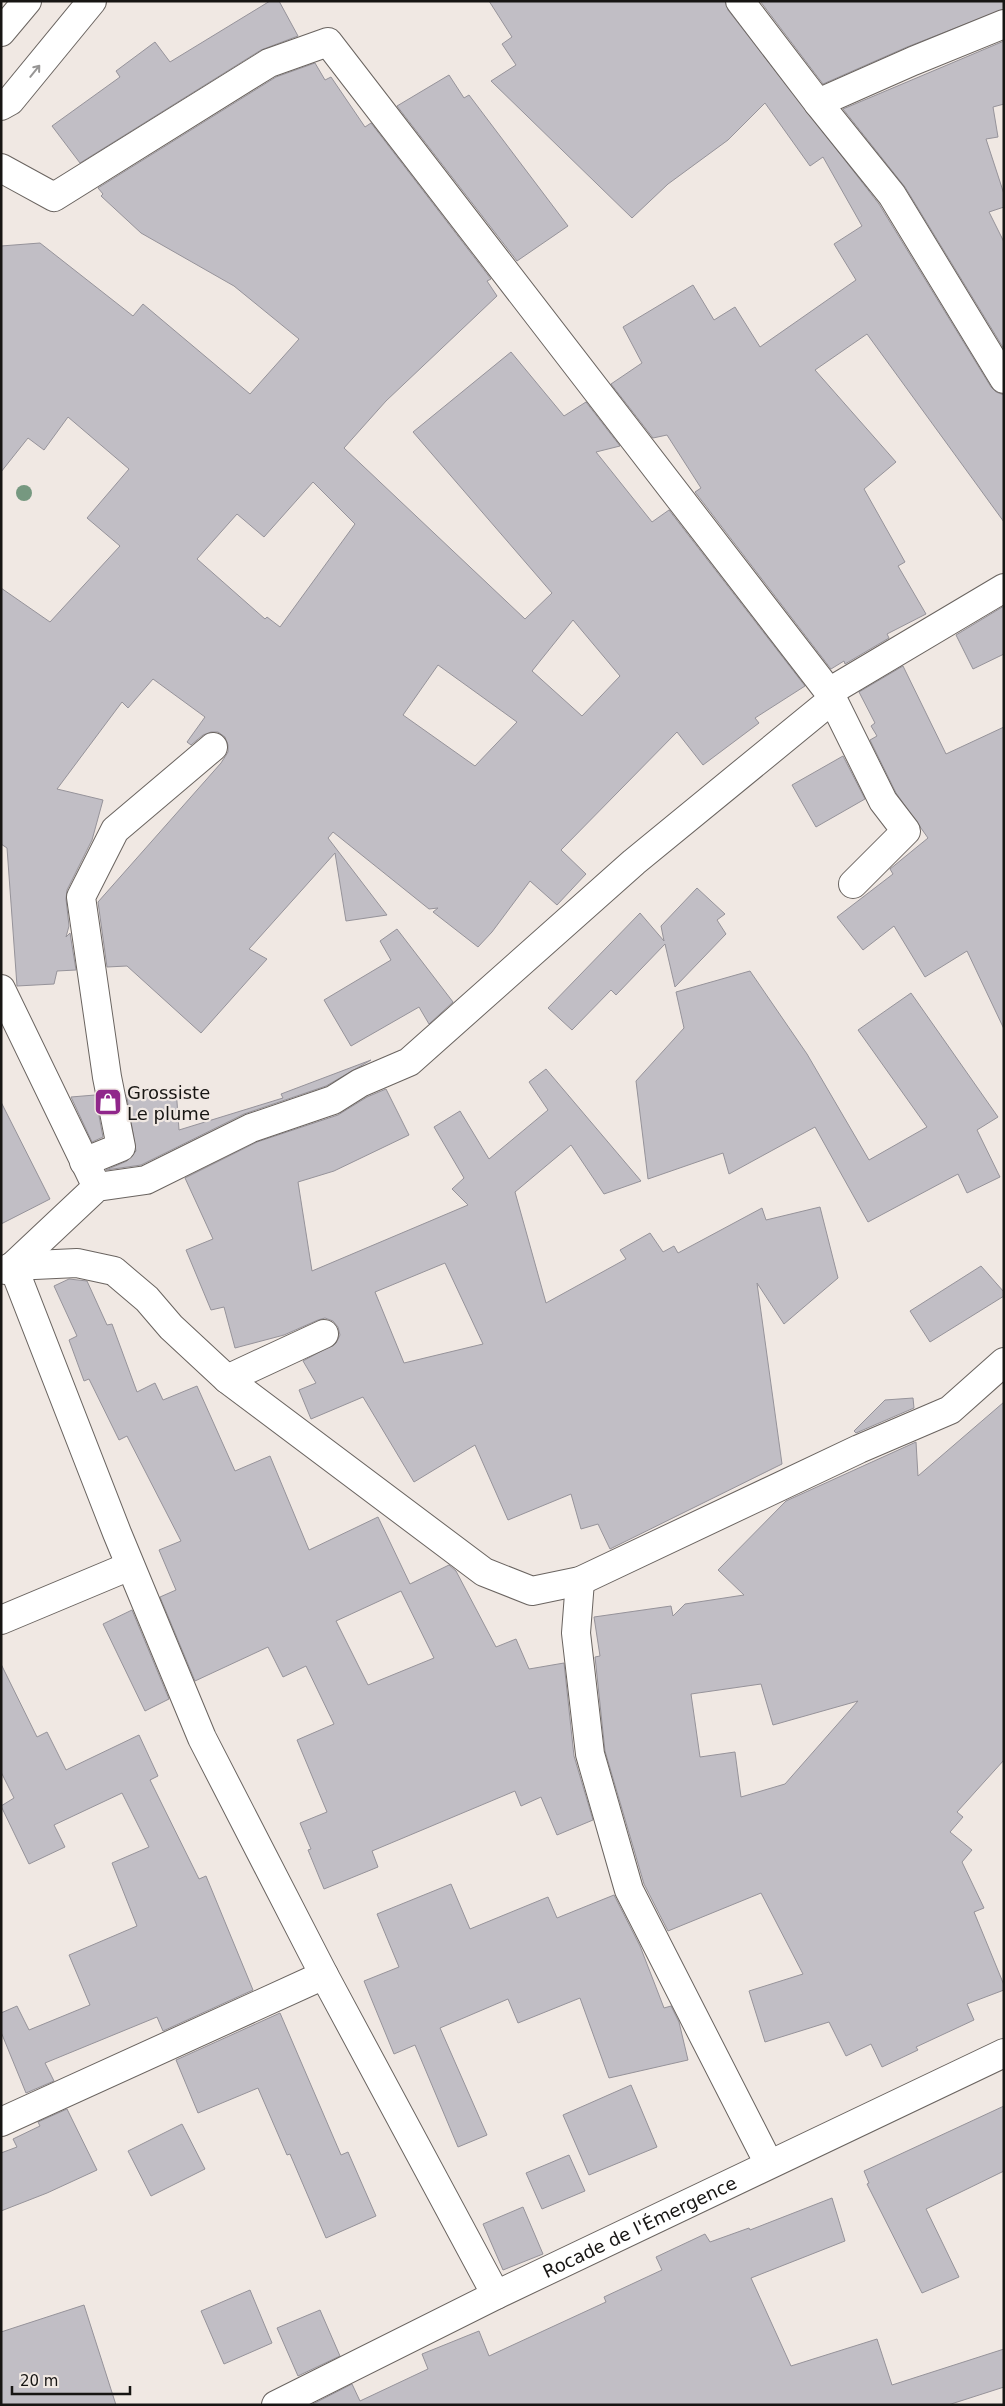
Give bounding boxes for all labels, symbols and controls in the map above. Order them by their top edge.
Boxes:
one-way arrow [29,65,40,78]
place label: Grossiste Le plume [127,1082,210,1124]
shop icon: Grossiste Le plume [93,1087,123,1117]
street label: Rocade de l'Émergence [539,2172,740,2282]
scale bar [12,2364,130,2396]
text: 20 m [20,2372,58,2390]

